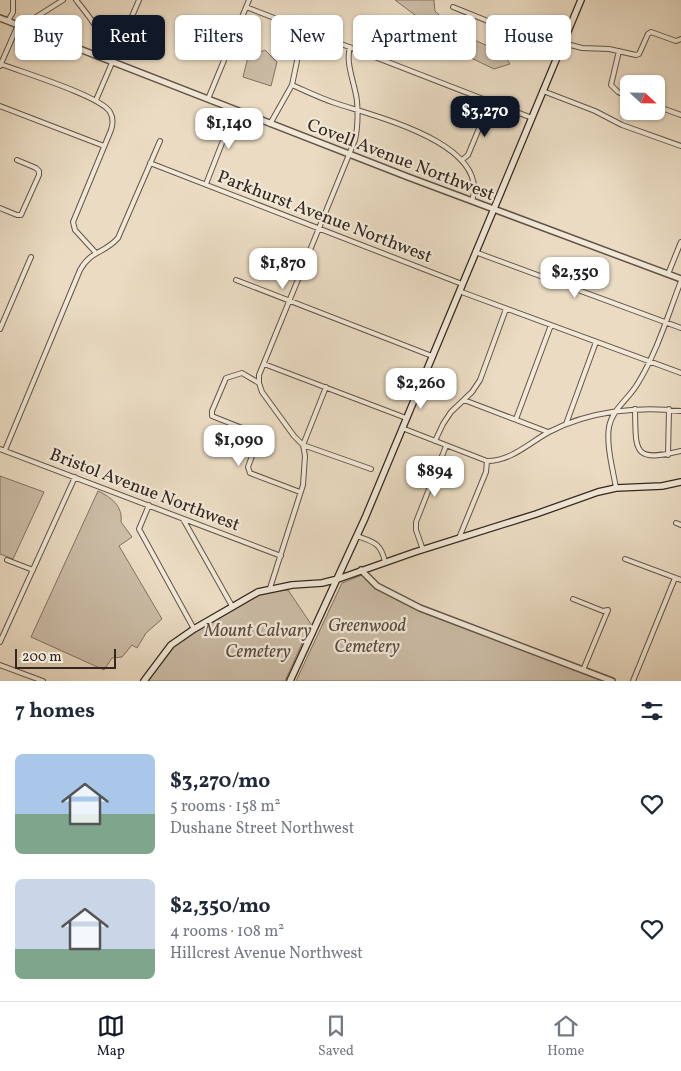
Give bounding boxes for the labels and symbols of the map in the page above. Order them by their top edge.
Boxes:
north arrow [620,75,665,120]
pin: $3,270 [444,96,526,138]
pin: $1,140 [188,108,270,150]
street label: Covell Avenue Northwest [303,113,498,208]
street label: Parkhurst Avenue Northwest [213,165,436,270]
pin: $1,870 [242,248,324,290]
pin: $2,350 [534,256,616,299]
pin: $2,260 [380,368,462,410]
pin: $1,090 [198,424,280,467]
street label: Bristol Avenue Northwest [46,443,243,538]
pin: $894 [405,456,465,498]
park label: Greenwood Cemetery [328,614,406,660]
park label: Mount Calvary Cemetery [203,619,312,665]
scale bar [15,646,116,669]

